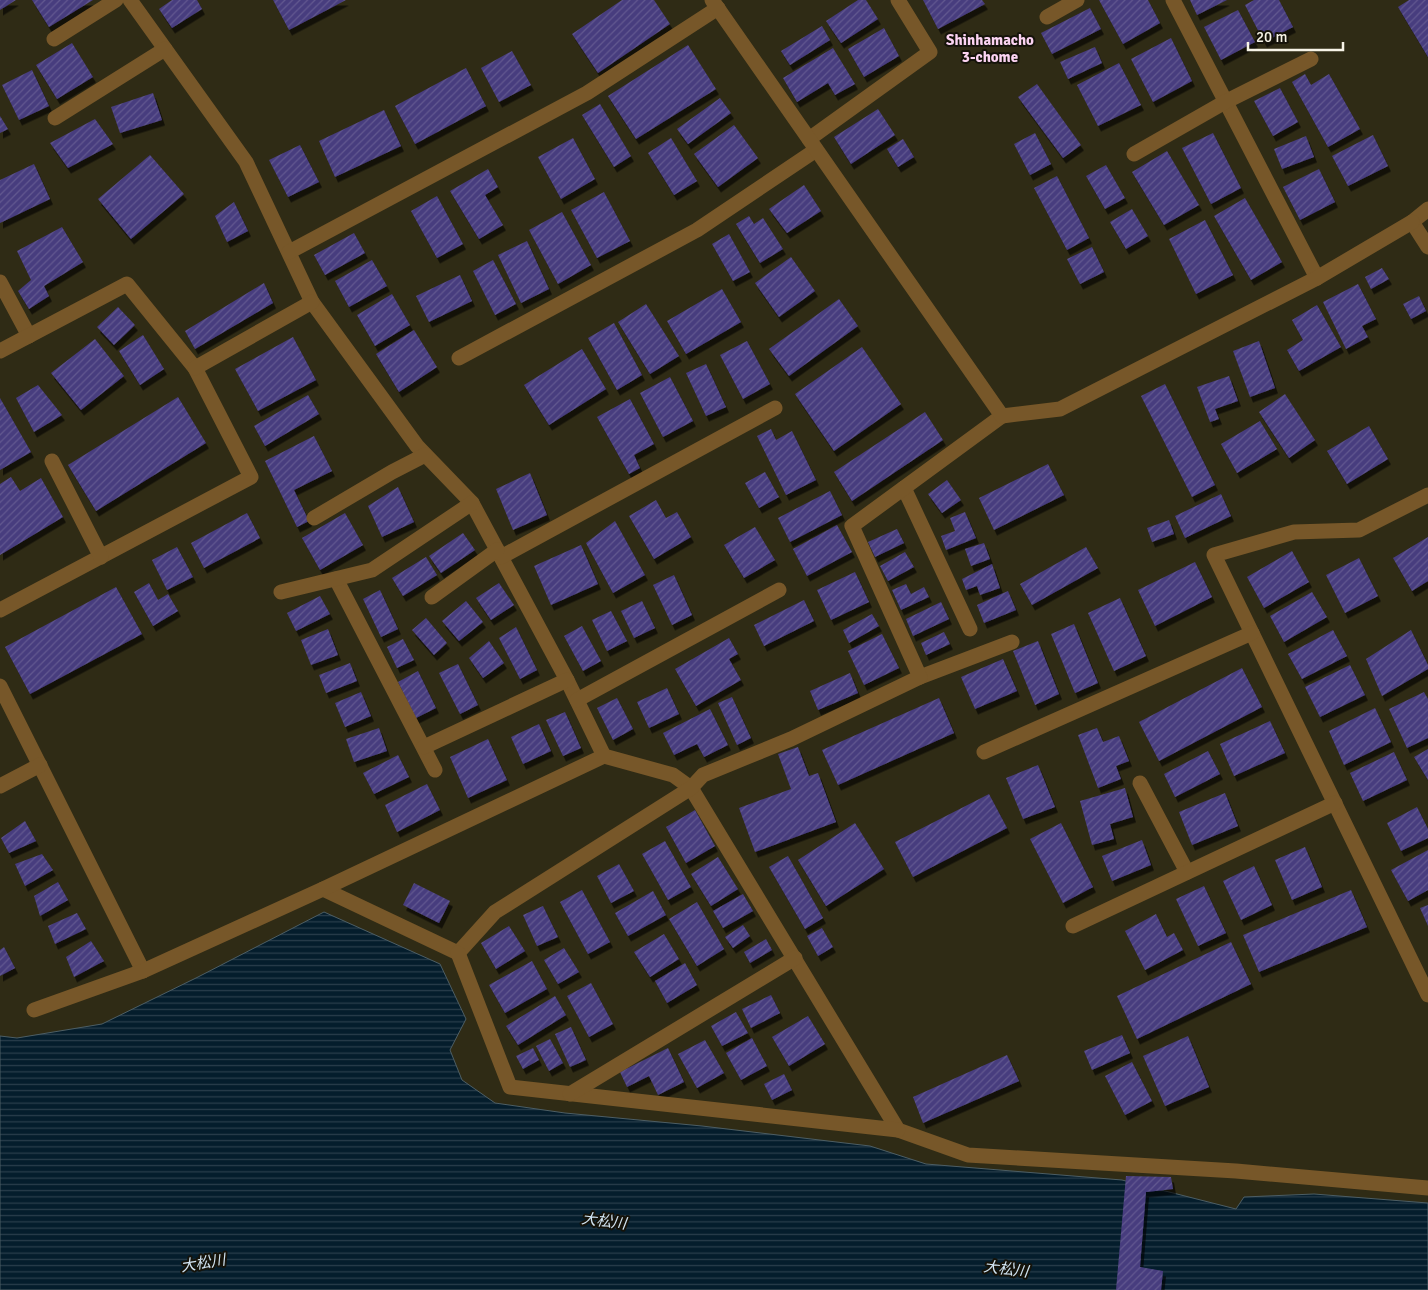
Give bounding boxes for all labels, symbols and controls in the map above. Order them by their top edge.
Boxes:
scale bar [1248,20,1343,52]
text: 20 m [1256,28,1287,46]
district label: Shinhamacho 3-chome [946,31,1034,66]
water label: 大松川 [581,1209,629,1233]
water label: 大松川 [179,1250,229,1275]
water label: 大松川 [983,1257,1031,1281]

